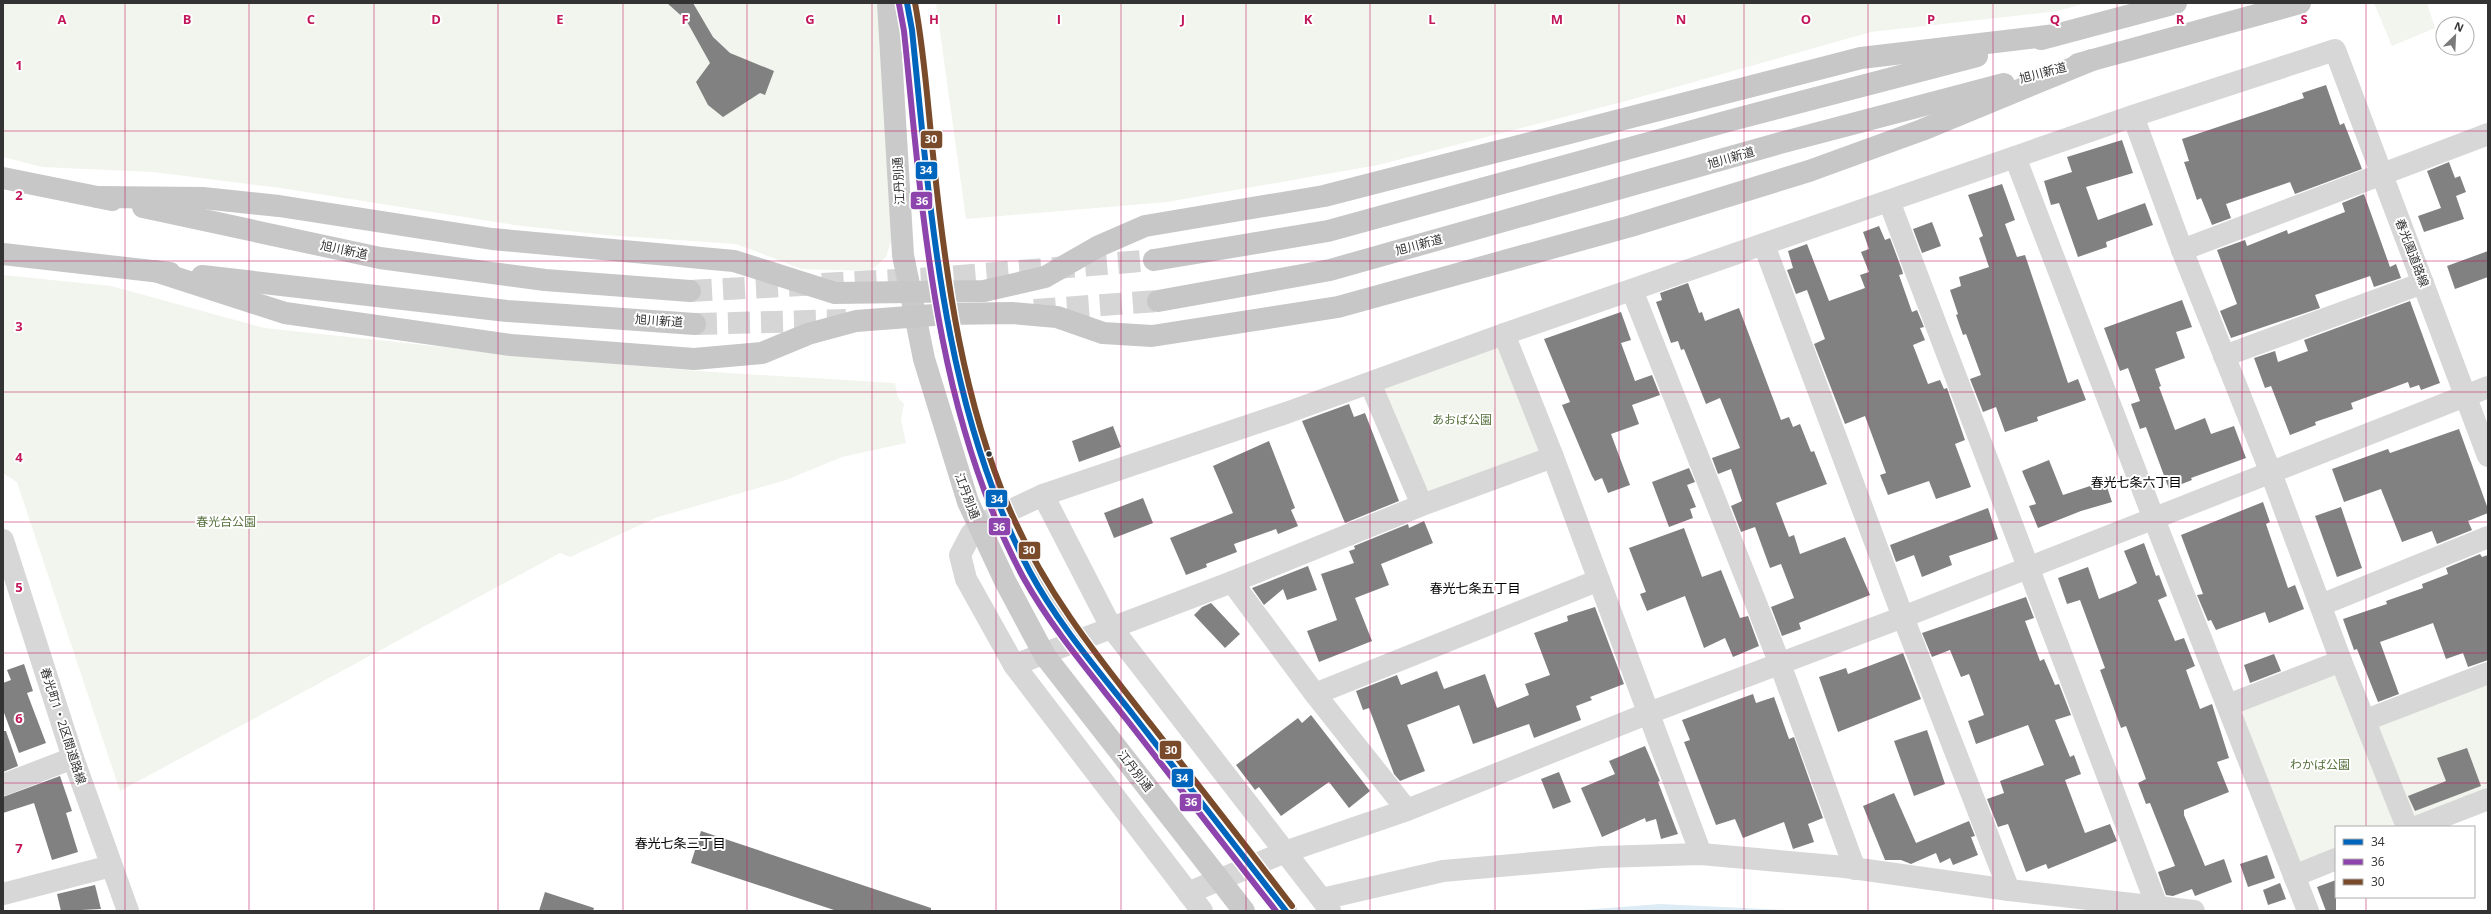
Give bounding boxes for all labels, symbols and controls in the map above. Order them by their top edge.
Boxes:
text: A [58,10,67,28]
text: B [183,10,192,28]
text: C [307,10,315,28]
text: D [431,10,441,28]
text: E [556,10,564,28]
text: F [681,10,689,28]
text: G [805,10,815,28]
text: H [929,10,939,28]
text: I [1057,10,1061,28]
text: J [1180,10,1185,28]
text: K [1304,10,1313,28]
text: L [1428,10,1436,28]
text: M [1551,10,1563,28]
text: N [1676,10,1686,28]
text: O [1801,10,1811,28]
text: P [1927,10,1935,28]
text: Q [2050,10,2060,28]
text: R [2176,10,2185,28]
text: S [2300,10,2308,28]
north arrow [2435,16,2475,56]
text: N [2452,18,2466,35]
text: 1 [15,56,23,74]
street label: 旭川新道 [2017,58,2068,87]
line badge: 30 [920,130,943,149]
text: 30 [925,131,937,146]
street label: 旭川新道 [1705,143,1756,172]
street label: 江丹別通 [889,157,908,205]
line badge: 34 [915,161,938,180]
text: 34 [920,162,933,177]
text: 2 [15,186,23,204]
line badge: 36 [910,191,933,210]
text: 36 [916,193,928,208]
street label: 春光園道路線 [2392,216,2433,289]
street label: 旭川新道 [1393,230,1444,259]
street label: 旭川新道 [319,236,369,263]
street label: 旭川新道 [634,310,684,331]
text: 3 [15,317,23,335]
park label: あおば公園 [1432,411,1492,428]
text: 4 [15,448,23,466]
unlabelled marker [984,449,994,459]
street label: 江丹別通 [951,470,984,521]
district label: 春光七条六丁目 [2090,473,2182,491]
line badge: 34 [985,489,1008,508]
text: 34 [991,491,1004,506]
park label: 春光台公園 [196,513,256,530]
line badge: 36 [988,517,1011,536]
text: 36 [993,519,1005,534]
line badge: 30 [1018,541,1041,560]
text: 30 [1023,542,1035,557]
text: 5 [15,578,23,596]
district label: 春光七条五丁目 [1429,579,1521,597]
street label: 春光町1・2区間道路線 [37,665,90,786]
text: 6 [15,709,23,727]
line badge: 30 [1159,740,1182,760]
text: 30 [1165,742,1177,757]
street label: 江丹別通 [1114,747,1157,795]
park label: わかば公園 [2290,756,2350,773]
line badge: 34 [1171,768,1194,788]
text: 34 [1176,770,1189,785]
line badge: 36 [1179,793,1202,812]
text: 36 [1185,794,1197,809]
legend [2335,826,2475,898]
text: 34 [2371,833,2385,850]
district label: 春光七条三丁目 [634,834,726,852]
text: 7 [15,839,23,857]
text: 36 [2371,853,2385,870]
text: 30 [2371,873,2385,890]

